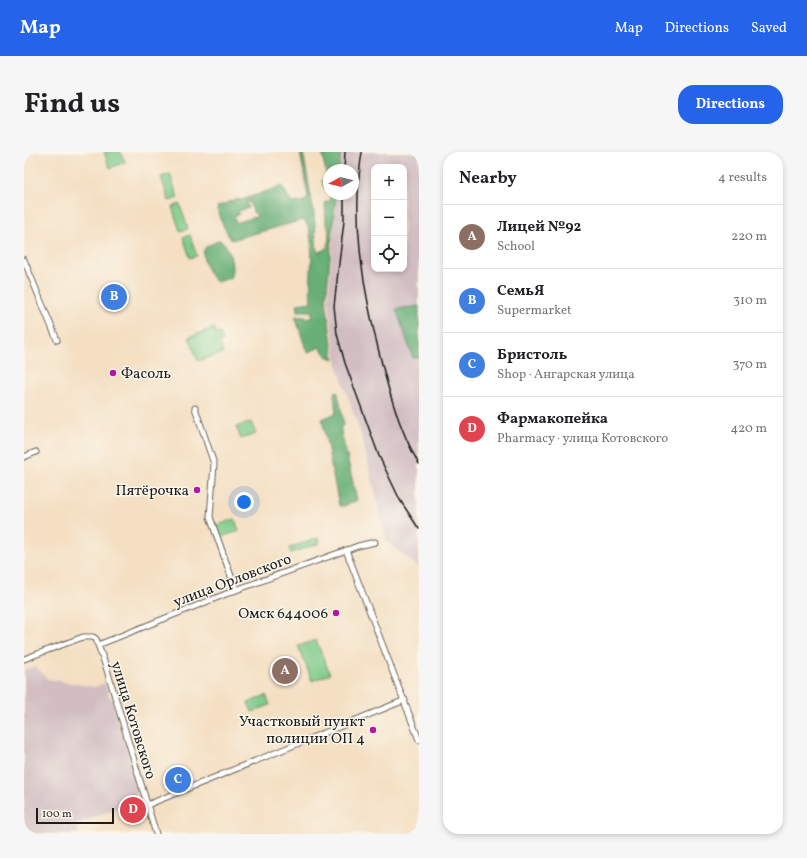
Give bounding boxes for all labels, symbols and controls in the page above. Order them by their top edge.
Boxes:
text: Map [20,15,61,41]
text: Map [615,19,643,38]
text: Directions [665,19,729,38]
text: Saved [751,19,787,38]
text: Find us [24,85,120,124]
button: Directions [678,85,783,124]
north arrow [323,164,359,200]
map controls [371,164,407,272]
button: + [371,164,407,200]
text: Nearby [459,167,517,190]
text: 4 results [718,169,767,187]
button: − [371,200,407,236]
text: Лицей №92 [497,217,581,238]
text: A [467,228,477,246]
text: 220 m [731,228,767,246]
button: locate [371,236,407,272]
text: School [497,238,535,256]
text: СемьЯ [497,281,544,302]
pin: B [101,282,127,312]
text: B [468,292,476,310]
text: 310 m [733,292,767,310]
text: Supermarket [497,302,572,320]
text: Бристоль [497,345,567,366]
text: C [468,356,476,374]
text: 370 m [733,356,767,374]
place label: Фасоль [121,364,171,385]
text: Shop · Ангарская улица [497,366,635,384]
marker: Фасоль [108,368,118,378]
text: Фармакопейка [497,409,608,430]
text: D [467,420,477,438]
text: 420 m [730,420,767,438]
text: Pharmacy · улица Котовского [497,430,668,448]
place label: Пятёрочка [115,481,189,502]
marker: Пятёрочка [192,485,202,495]
your location [234,492,254,512]
street label: улица Орловского [170,549,295,614]
place label: Омск 644006 [238,604,328,625]
marker: Омск 644006 [331,608,341,618]
pin: A [272,656,298,686]
street label: улица Котовского [105,659,160,782]
place label: Участковый пункт полиции ОП 4 [239,712,365,750]
marker: Участковый пункт полиции ОП 4 [368,725,378,735]
pin: C [165,765,191,795]
pin: D [120,795,146,825]
scale bar [36,806,114,825]
text: 100 m [42,807,72,822]

